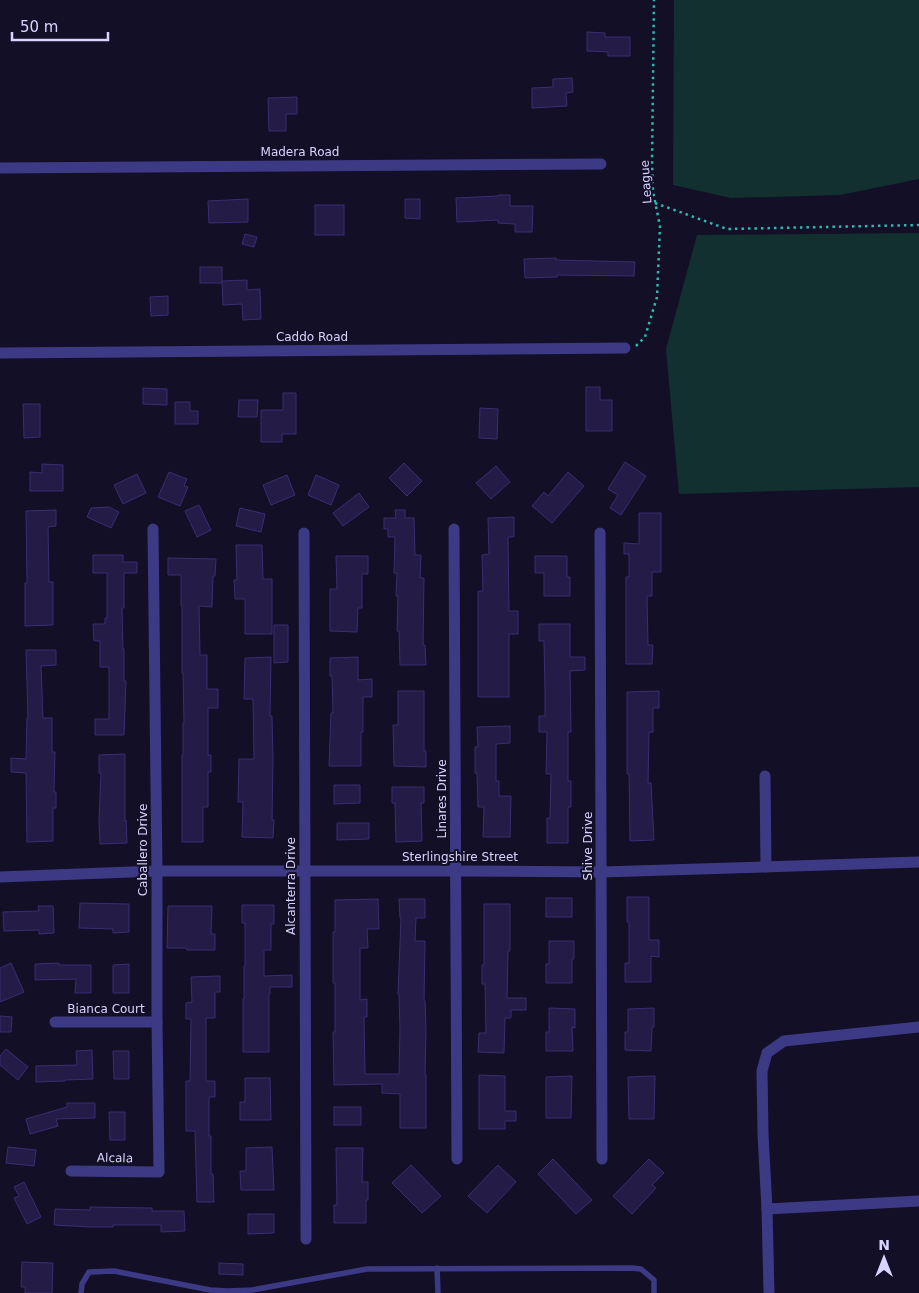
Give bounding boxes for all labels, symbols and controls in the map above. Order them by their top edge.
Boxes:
scale bar [12,10,109,42]
text: 50 m [20,18,58,36]
street label: Madera Road [261,145,339,159]
street label: League [637,160,655,204]
street label: Caddo Road [276,330,348,344]
street label: Linares Drive [435,759,449,839]
street label: Caballero Drive [136,804,150,896]
street label: Shive Drive [581,812,595,880]
street label: Alcanterra Drive [284,837,298,935]
street label: Sterlingshire Street [402,850,518,864]
street label: Bianca Court [67,1002,145,1016]
street label: Alcala [97,1151,133,1165]
north arrow [859,1233,909,1283]
text: N [878,1237,890,1253]

